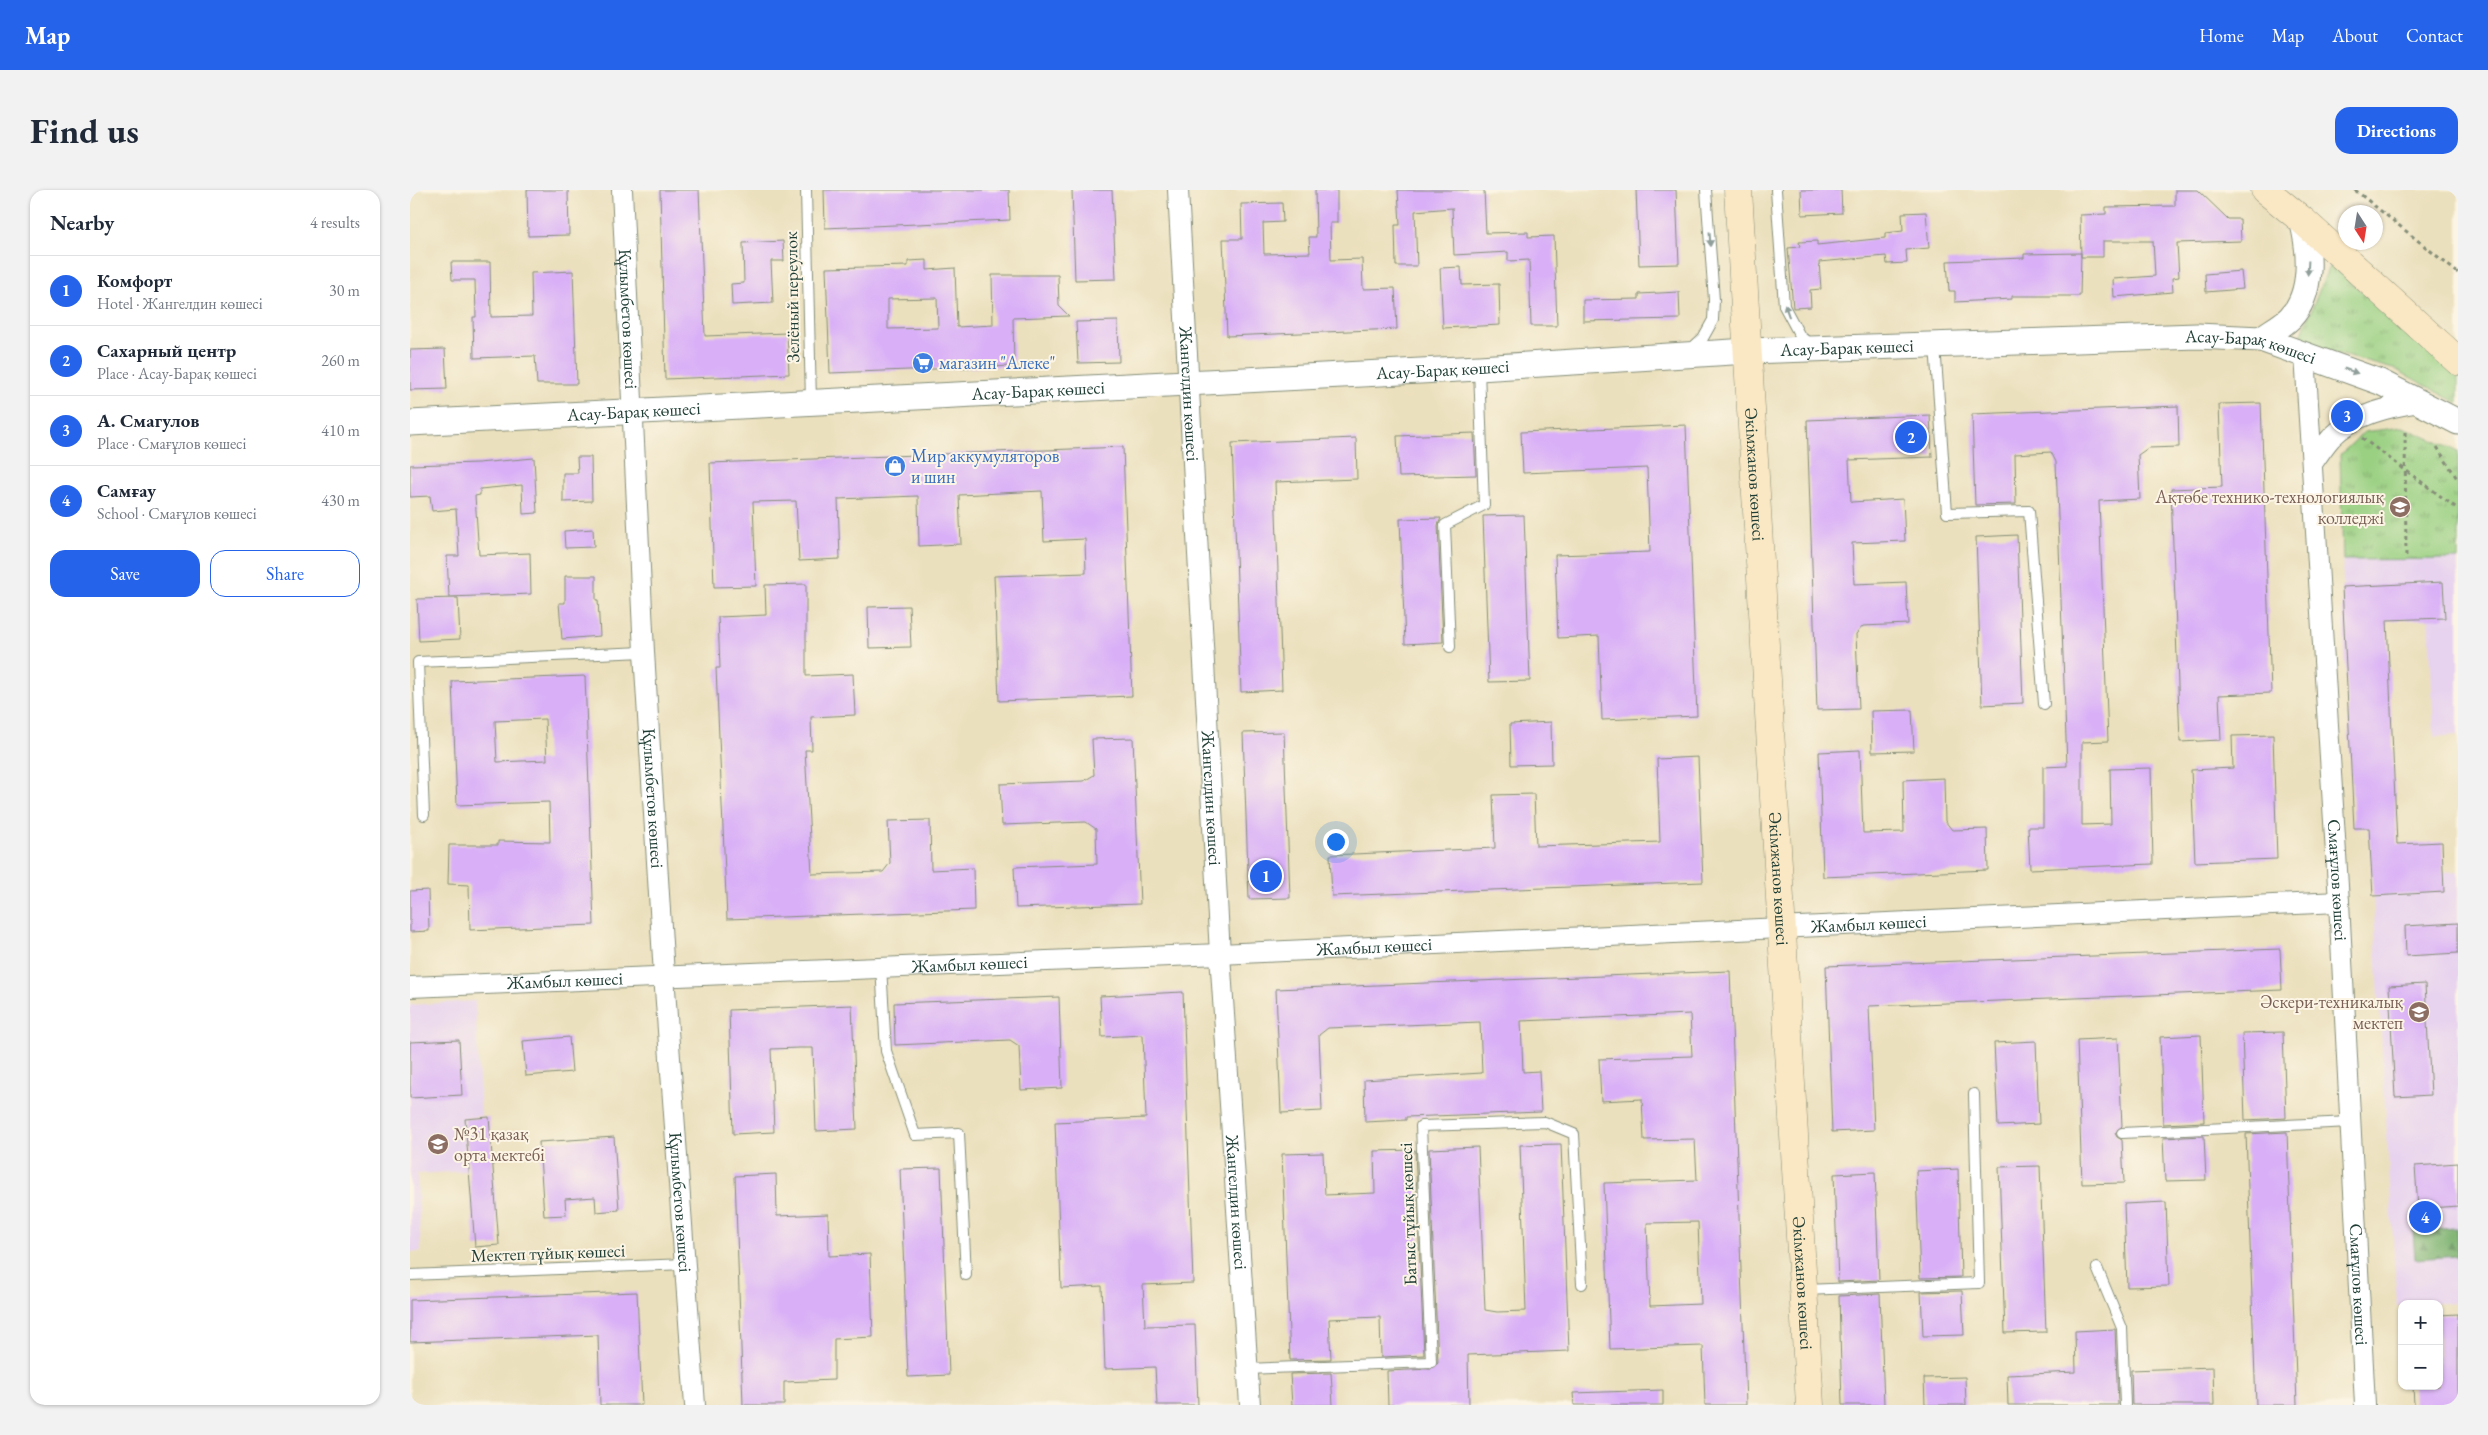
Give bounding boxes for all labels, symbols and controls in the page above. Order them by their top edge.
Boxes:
text: Map [25,20,70,51]
text: Home [2199,24,2244,47]
text: Map [2272,24,2304,47]
text: About [2332,24,2378,47]
text: Contact [2406,24,2463,47]
button: Directions [2335,107,2458,154]
text: Find us [30,108,139,153]
north arrow [2338,205,2383,250]
text: Nearby [50,209,114,236]
text: 4 results [310,212,360,233]
street label: Зелёный переулок [779,231,804,363]
one-way arrow [1706,231,1714,247]
street label: Құлымбетов көшесі [614,248,643,390]
one-way arrow [2303,260,2311,276]
text: Комфорт [97,268,172,293]
text: 1 [62,280,70,301]
text: 30 m [329,280,360,301]
text: Hotel · Жангелдин көшесі [97,293,263,314]
one-way arrow [1783,303,1791,318]
street label: Жангелдин көшесі [1174,324,1205,462]
street label: Асау-Барақ көшесі [2184,324,2320,369]
street label: Асау-Барақ көшесі [1779,333,1915,361]
text: Сахарный центр [97,338,236,363]
text: 2 [62,350,70,371]
text: 260 m [321,350,360,371]
supermarket icon: магазин "Алеке" [911,351,935,375]
place label: магазин "Алеке" [939,351,1055,374]
street label: Асау-Барақ көшесі [1374,354,1511,384]
text: Place · Асау-Барақ көшесі [97,363,257,384]
one-way arrow [2344,367,2359,375]
street label: Асау-Барақ көшесі [970,375,1106,405]
street label: Асау-Барақ көшесі [565,396,702,426]
pin: 3 [2331,397,2363,435]
street label: Әкімжанов көшесі [1740,407,1771,542]
text: А. Смагулов [97,408,200,433]
pin: 2 [1895,418,1927,456]
text: 3 [62,420,70,441]
text: 410 m [321,420,360,441]
text: Place · Смағұлов көшесі [97,433,247,454]
place label: Мир аккумуляторов и шин [911,444,1060,488]
shop icon: Мир аккумуляторов и шин [883,454,907,478]
text: Самғау [97,478,156,503]
place label: Ақтөбе технико-технологиялық колледжі [2154,485,2385,529]
text: 4 [62,490,70,511]
text: 430 m [321,490,360,511]
school or university icon: Ақтөбе технико-технологиялық колледжі [2388,495,2412,519]
text: School · Смағұлов көшесі [97,503,257,524]
button: Save [50,550,200,597]
button: Share [210,550,360,597]
street label: Құлымбетов көшесі [638,727,669,870]
street label: Жангелдин көшесі [1197,729,1227,867]
street label: Әкімжанов көшесі [1764,811,1795,947]
street label: Смағұлов көшесі [2323,818,2353,942]
your location [1323,829,1349,855]
pin: 1 [1250,857,1282,895]
street label: Жамбыл көшесі [1809,909,1928,938]
street label: Жамбыл көшесі [1315,932,1433,961]
street label: Жамбыл көшесі [910,950,1029,978]
street label: Жамбыл көшесі [505,966,624,994]
place label: Әскери-техникалық мектеп [2260,990,2403,1034]
school or university icon: Әскери-техникалық мектеп [2407,1000,2431,1024]
place label: №31 қазақ орта мектебі [454,1122,545,1166]
street label: Құлымбетов көшесі [664,1131,697,1274]
school or university icon: №31 қазақ орта мектебі [426,1132,450,1156]
street label: Жангелдин көшесі [1221,1133,1253,1271]
street label: Батыс тұйық көшесі [1393,1141,1421,1286]
pin: 4 [2409,1198,2441,1236]
street label: Әкімжанов көшесі [1788,1216,1819,1351]
street label: Смағұлов көшесі [2345,1223,2374,1347]
street label: Мектеп тұйық көшесі [470,1238,626,1267]
map controls [2398,1300,2443,1390]
button: + [2398,1300,2443,1345]
button: − [2398,1345,2443,1390]

